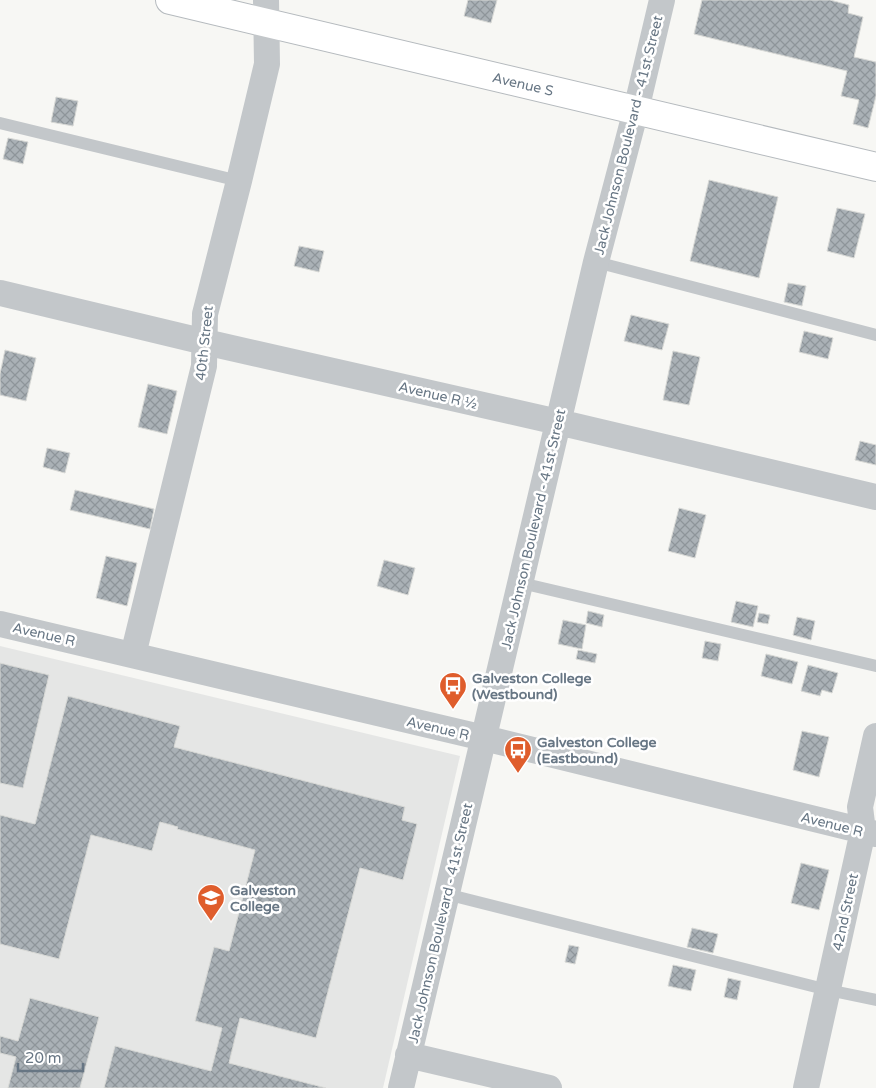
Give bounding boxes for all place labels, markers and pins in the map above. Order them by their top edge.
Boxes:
place label: Galveston College (Westbound) [472,670,592,703]
bus stop icon: Galveston College (Westbound) [438,671,468,710]
place label: Galveston College (Eastbound) [537,734,657,767]
bus stop icon: Galveston College (Eastbound) [503,735,533,774]
place label: Galveston College [230,882,296,915]
school or university icon: Galveston College [196,883,226,922]

